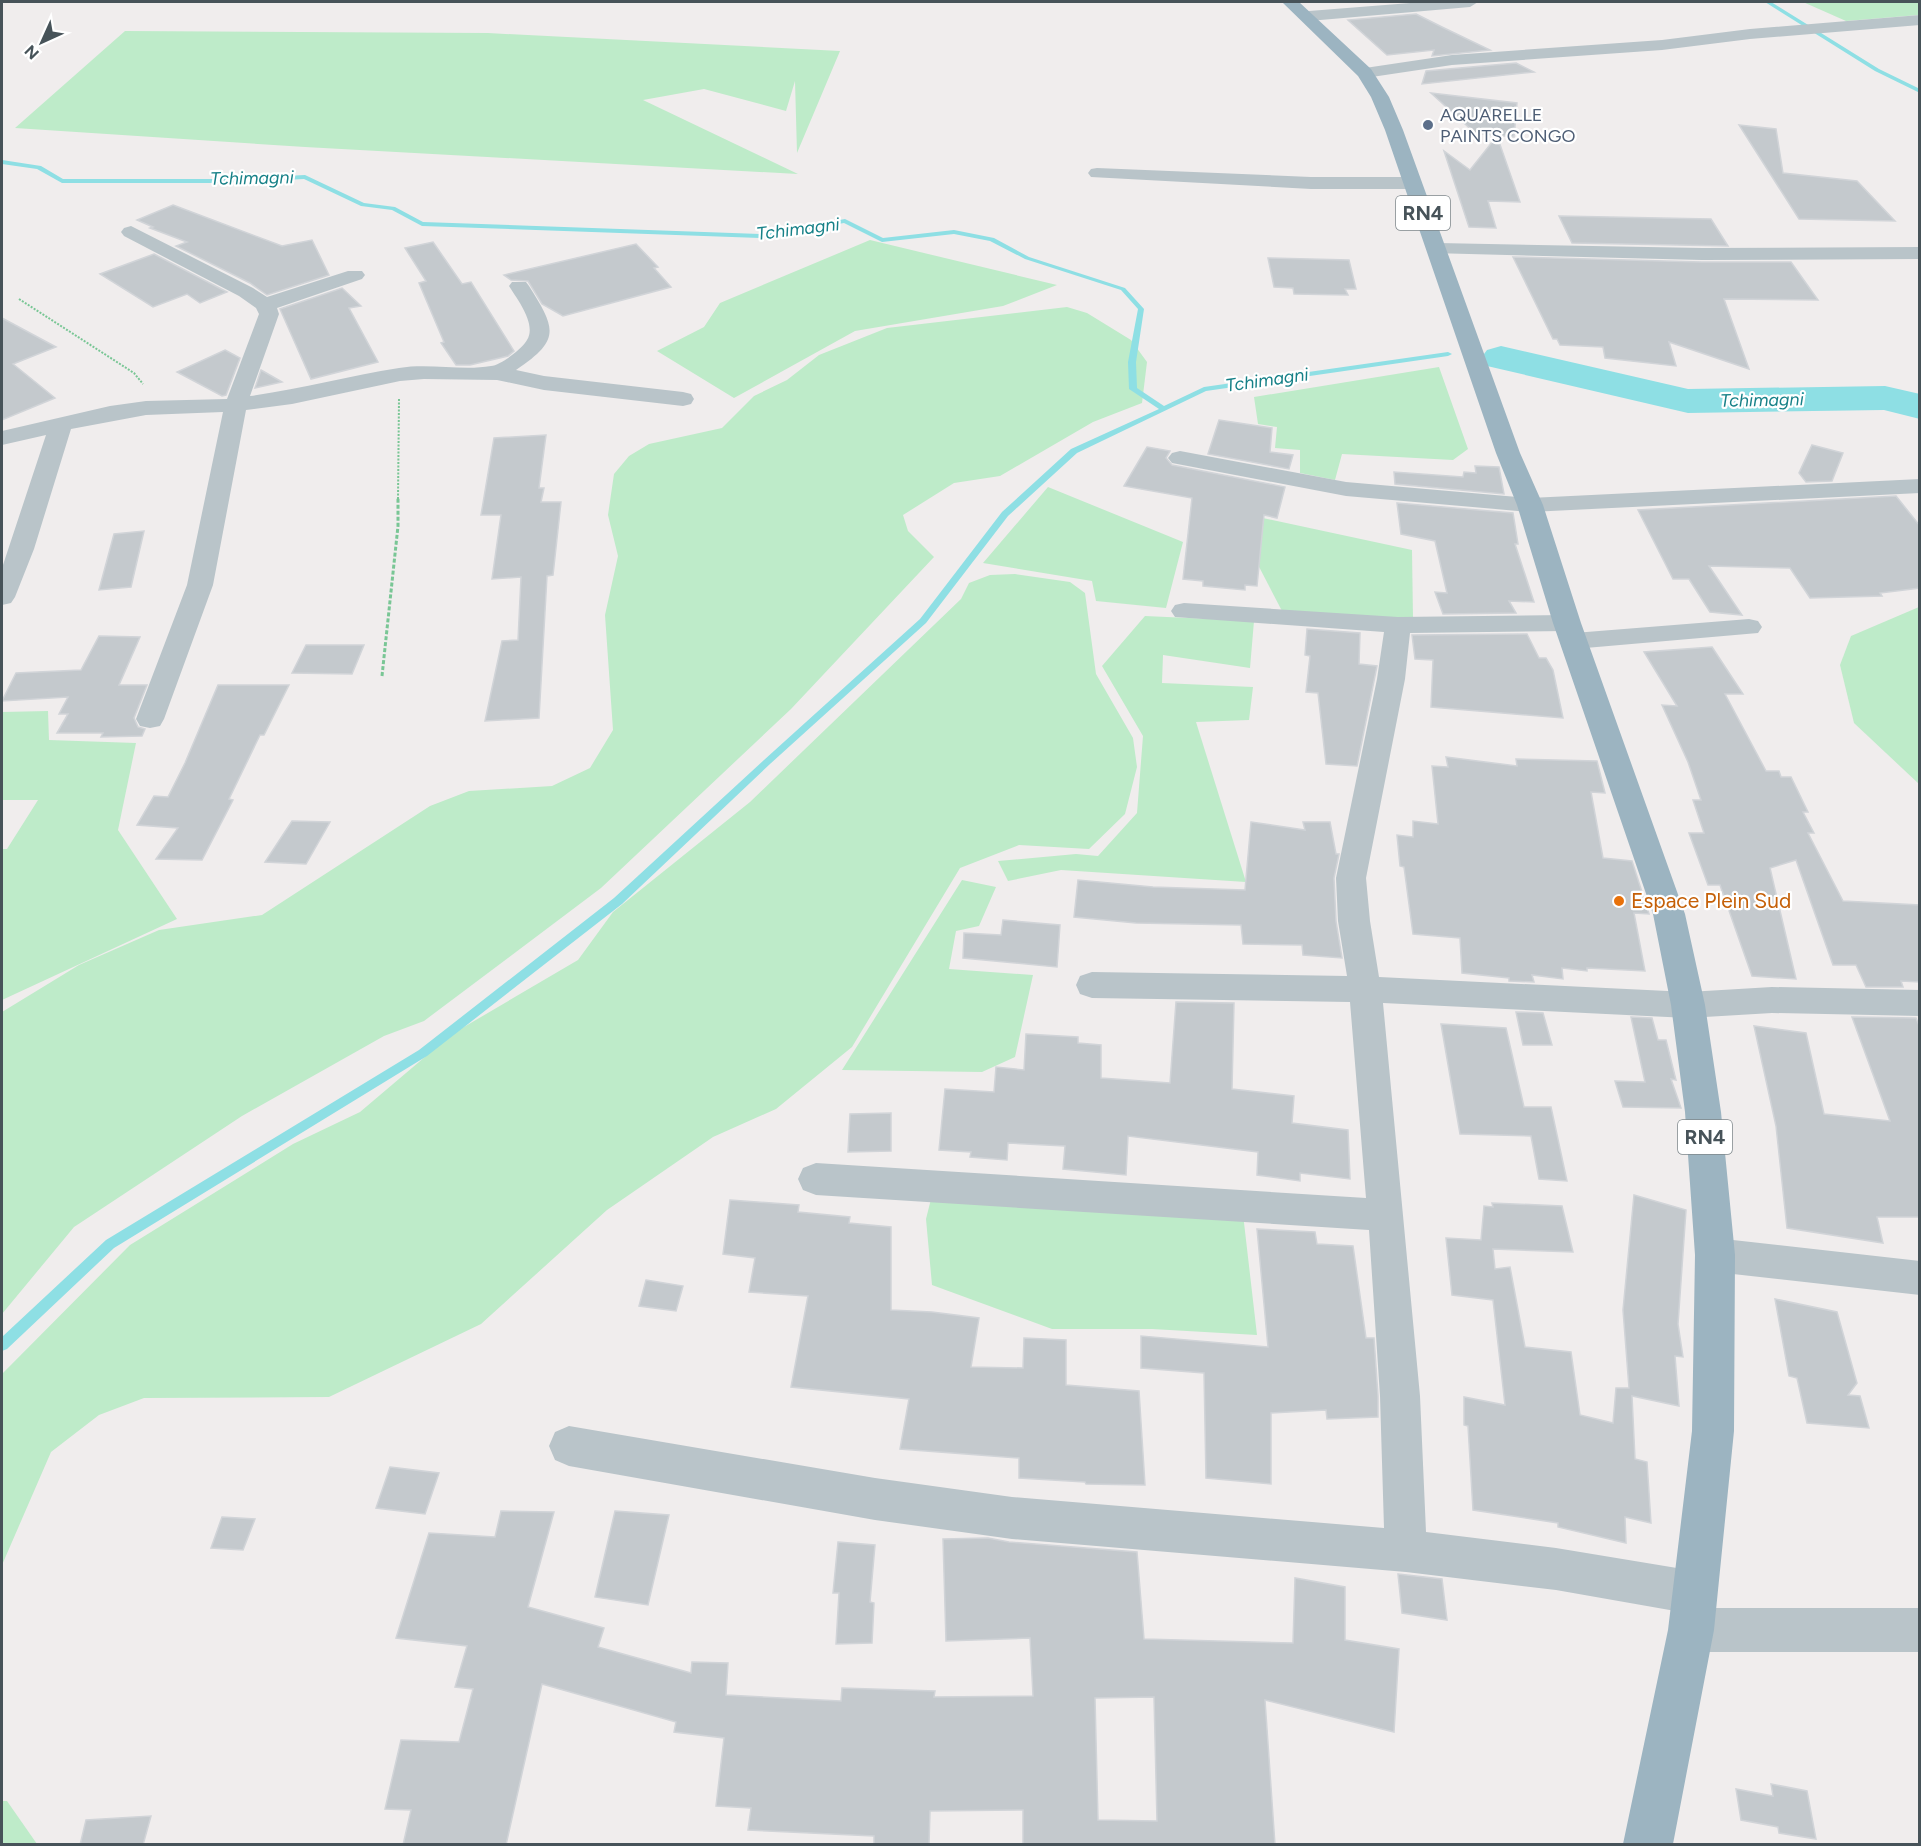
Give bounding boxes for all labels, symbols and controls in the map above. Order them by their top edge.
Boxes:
north arrow [12,12,72,72]
text: N [21,41,43,63]
place label: AQUARELLE PAINTS CONGO [1440,104,1575,147]
marker: AQUARELLE PAINTS CONGO [1421,118,1435,132]
water label: Tchimagni [210,166,295,190]
road number: RN4 [1396,196,1450,230]
water label: Tchimagni [755,213,842,245]
water label: Tchimagni [1224,363,1311,397]
water label: Tchimagni [1720,388,1805,412]
place label: Espace Plein Sud [1631,888,1791,913]
marker: Espace Plein Sud [1612,894,1626,908]
road number: RN4 [1678,1120,1732,1154]

